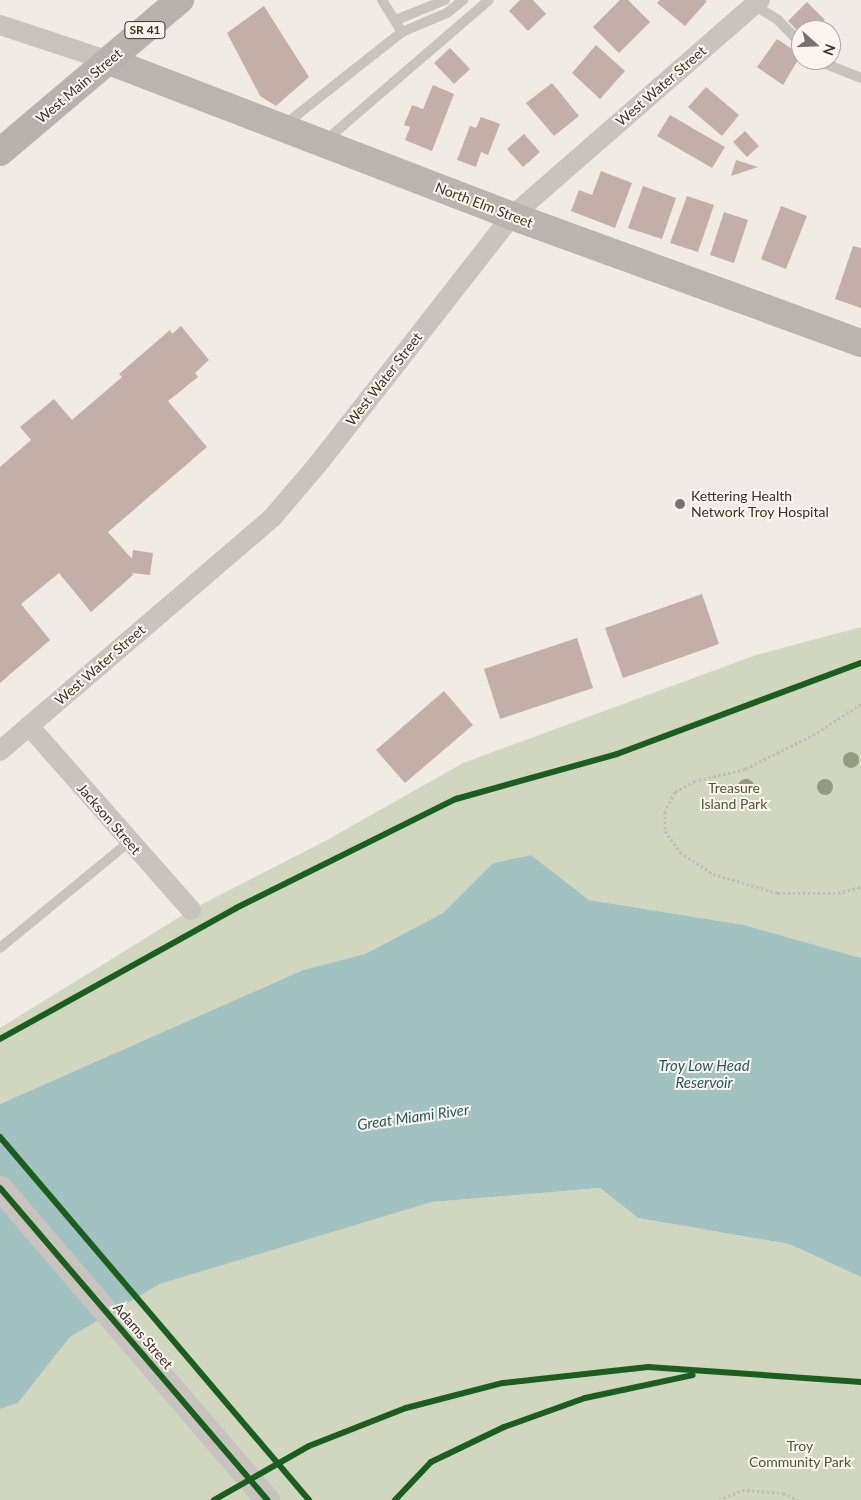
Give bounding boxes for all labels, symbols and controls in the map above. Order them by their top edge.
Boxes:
road number: SR 41 [124,20,166,40]
north arrow [791,20,841,70]
street label: West Water Street [612,42,710,130]
text: N [820,42,839,58]
street label: West Main Street [33,45,125,127]
street label: North Elm Street [433,179,535,231]
street label: West Water Street [342,329,426,429]
place label: Kettering Health Network Troy Hospital [691,488,829,520]
marker: Kettering Health Network Troy Hospital [673,497,687,511]
street label: West Water Street [51,621,149,709]
street label: Jackson Street [74,780,144,858]
park label: Treasure Island Park [701,780,767,812]
water label: Troy Low Head Reservoir [658,1056,750,1091]
water label: Great Miami River [356,1100,470,1134]
street label: Adams Street [110,1299,176,1373]
park label: Troy Community Park [749,1438,851,1470]

